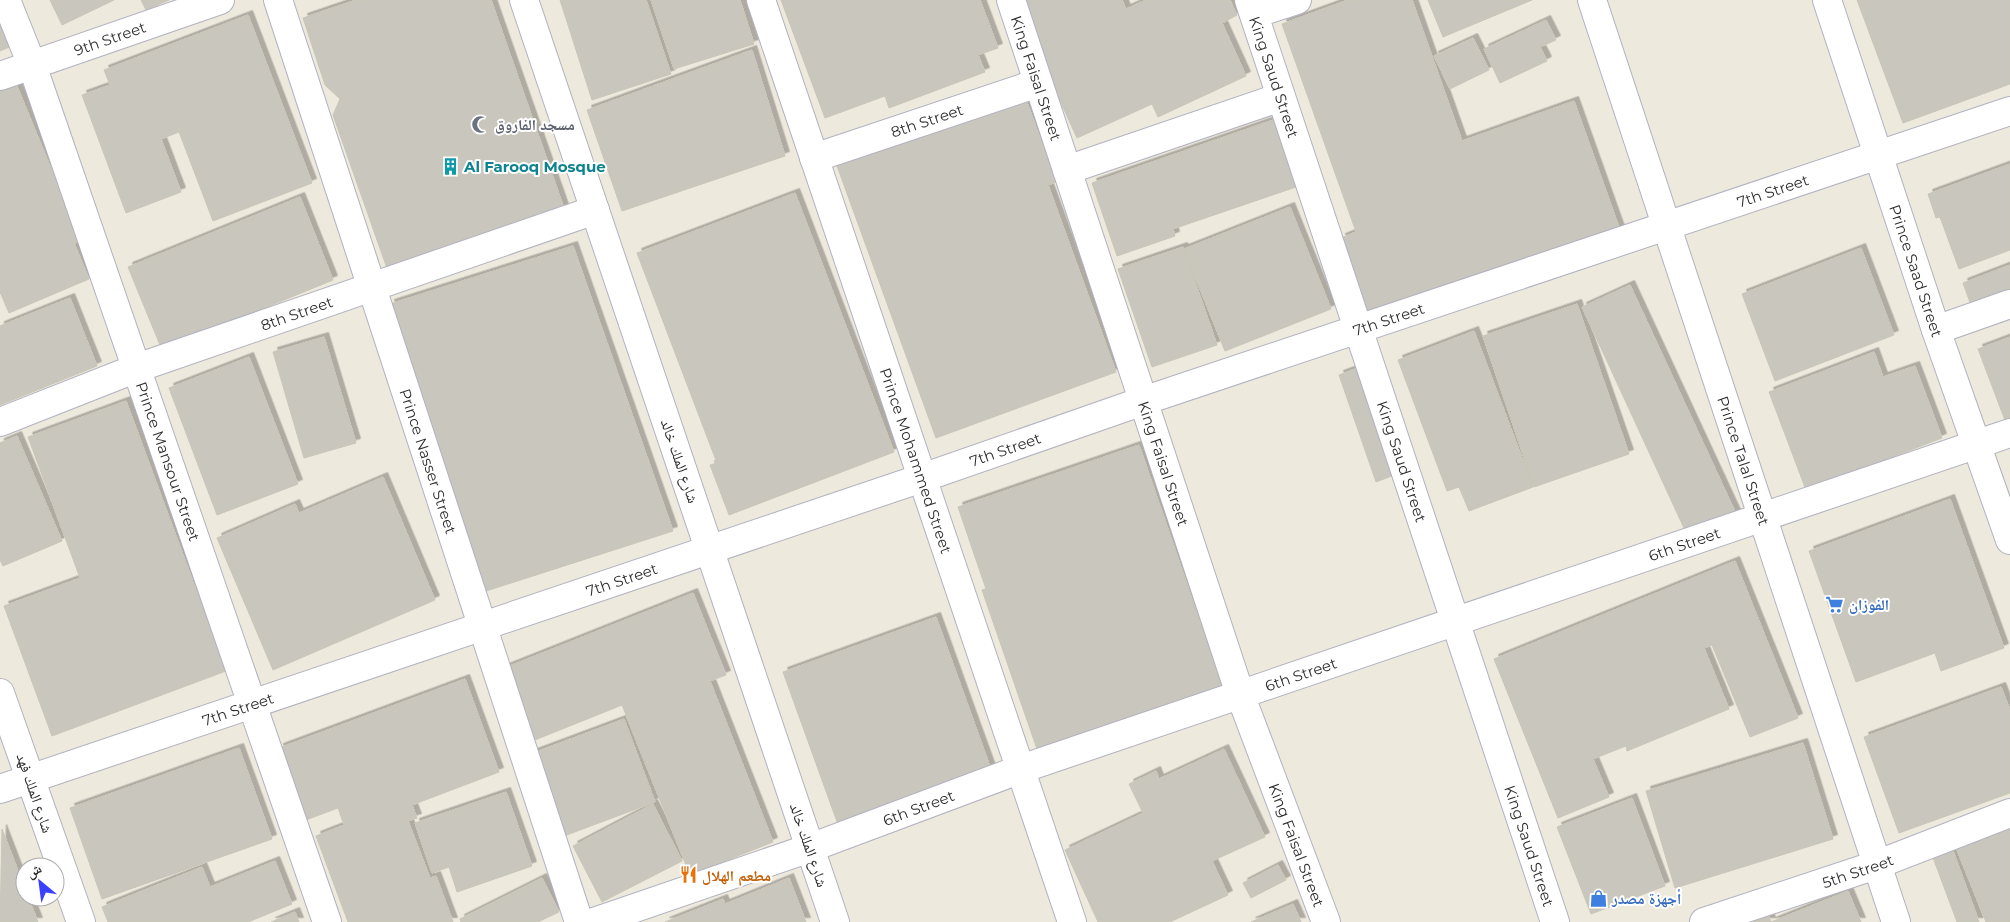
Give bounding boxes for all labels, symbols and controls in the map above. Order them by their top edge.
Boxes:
street label: King Faisal Street [1007,13,1066,143]
street label: King Saud Street [1246,14,1303,140]
street label: 9th Street [71,17,148,59]
street label: 8th Street [888,99,965,141]
mosque icon: مسجد الفاروق [471,114,491,134]
place label: مسجد الفاروق [495,115,575,134]
building icon: Al Farooq Mosque [440,156,460,176]
place label: Al Farooq Mosque [463,157,606,176]
street label: 7th Street [1734,170,1811,211]
street label: Prince Saad Street [1886,202,1947,339]
street label: 8th Street [258,292,335,334]
street label: 7th Street [1350,298,1427,340]
street label: Prince Mohammed Street [876,365,956,556]
street label: Prince Mansour Street [132,379,205,543]
street label: Prince Nasser Street [396,386,461,536]
street label: Prince Talal Street [1714,393,1774,528]
street label: King Faisal Street [1134,398,1193,528]
street label: King Saud Street [1373,398,1431,524]
street label: شارع الملك خالد [656,416,703,506]
street label: 7th Street [967,428,1043,470]
street label: 6th Street [1646,523,1723,565]
street label: 7th Street [583,558,660,600]
supermarket icon: الفوزان [1825,594,1845,614]
place label: الفوزان [1849,595,1889,614]
street label: 6th Street [1262,653,1339,695]
street label: 7th Street [200,688,276,730]
street label: شارع الملك فهد [12,751,58,836]
street label: King Faisal Street [1265,780,1329,909]
street label: King Saud Street [1501,783,1559,909]
street label: 6th Street [880,785,957,829]
street label: شارع الملك خالد [785,800,832,890]
street label: 5th Street [1820,850,1896,892]
north arrow [15,857,65,907]
text: ش [23,859,45,882]
restaurant icon: مطعم الهلال [678,865,698,885]
place label: مطعم الهلال [702,866,771,886]
shop icon: أجهزة مصدر [1588,888,1608,908]
place label: أجهزة مصدر [1611,889,1681,908]

